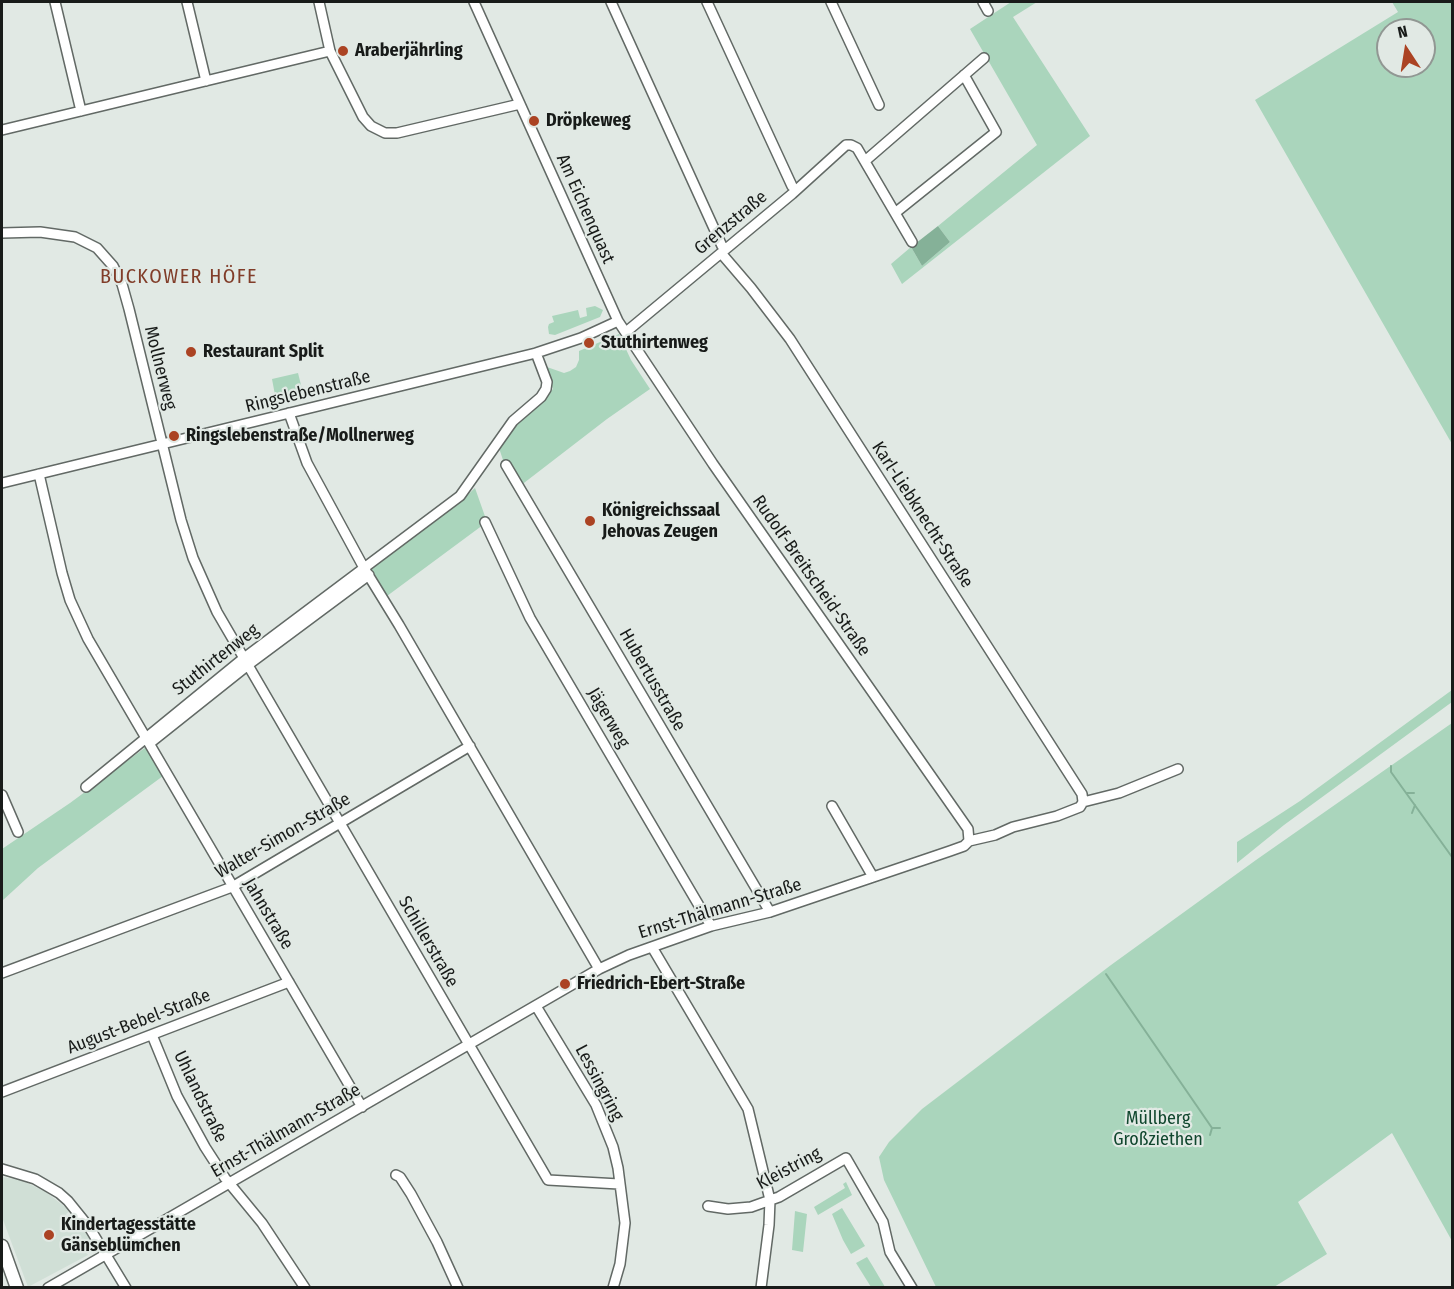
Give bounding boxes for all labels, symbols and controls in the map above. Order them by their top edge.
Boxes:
north arrow [1376,18,1436,78]
text: N [1396,22,1409,42]
place label: Araberjährling [355,40,463,62]
marker: Araberjährling [336,44,350,58]
place label: Dröpkeweg [546,110,631,132]
marker: Dröpkeweg [527,114,541,128]
street label: Am Eichenquast [551,151,619,267]
street label: Grenzstraße [690,186,772,260]
district label: BUCKOWER HÖFE [100,265,258,289]
street label: Mollnerweg [139,324,181,412]
place label: Stuthirtenweg [601,332,708,354]
marker: Stuthirtenweg [582,336,596,350]
place label: Restaurant Split [203,341,324,363]
marker: Restaurant Split [184,345,198,359]
street label: Ringslebenstraße [243,366,373,418]
place label: Ringslebenstraße/Mollnerweg [186,425,414,447]
marker: Ringslebenstraße/Mollnerweg [167,429,181,443]
street label: Karl-Liebknecht-Straße [867,438,977,592]
street label: Rudolf-Breitscheid-Straße [747,491,875,661]
place label: Königreichssaal Jehovas Zeugen [602,500,720,542]
marker: Königreichssaal Jehovas Zeugen [583,514,597,528]
street label: Stuthirtenweg [169,620,263,700]
street label: Hubertusstraße [614,625,690,735]
street label: Jägerweg [582,684,634,752]
street label: Walter-Simon-Straße [212,789,354,883]
street label: Jahnstraße [238,874,298,954]
street label: Ernst-Thälmann-Straße [636,874,804,944]
street label: Schillerstraße [393,893,463,991]
place label: Friedrich-Ebert-Straße [577,973,745,995]
marker: Friedrich-Ebert-Straße [558,977,572,991]
street label: August-Bebel-Straße [64,985,214,1059]
street label: Lessingring [570,1041,628,1125]
street label: Uhlandstraße [169,1048,231,1146]
street label: Ernst-Thälmann-Straße [207,1079,365,1183]
park label: Müllberg Großziethen [1113,1108,1203,1150]
street label: Kleistring [753,1143,825,1195]
place label: Kindertagesstätte Gänseblümchen [61,1214,196,1256]
marker: Kindertagesstätte Gänseblümchen [42,1228,56,1242]

